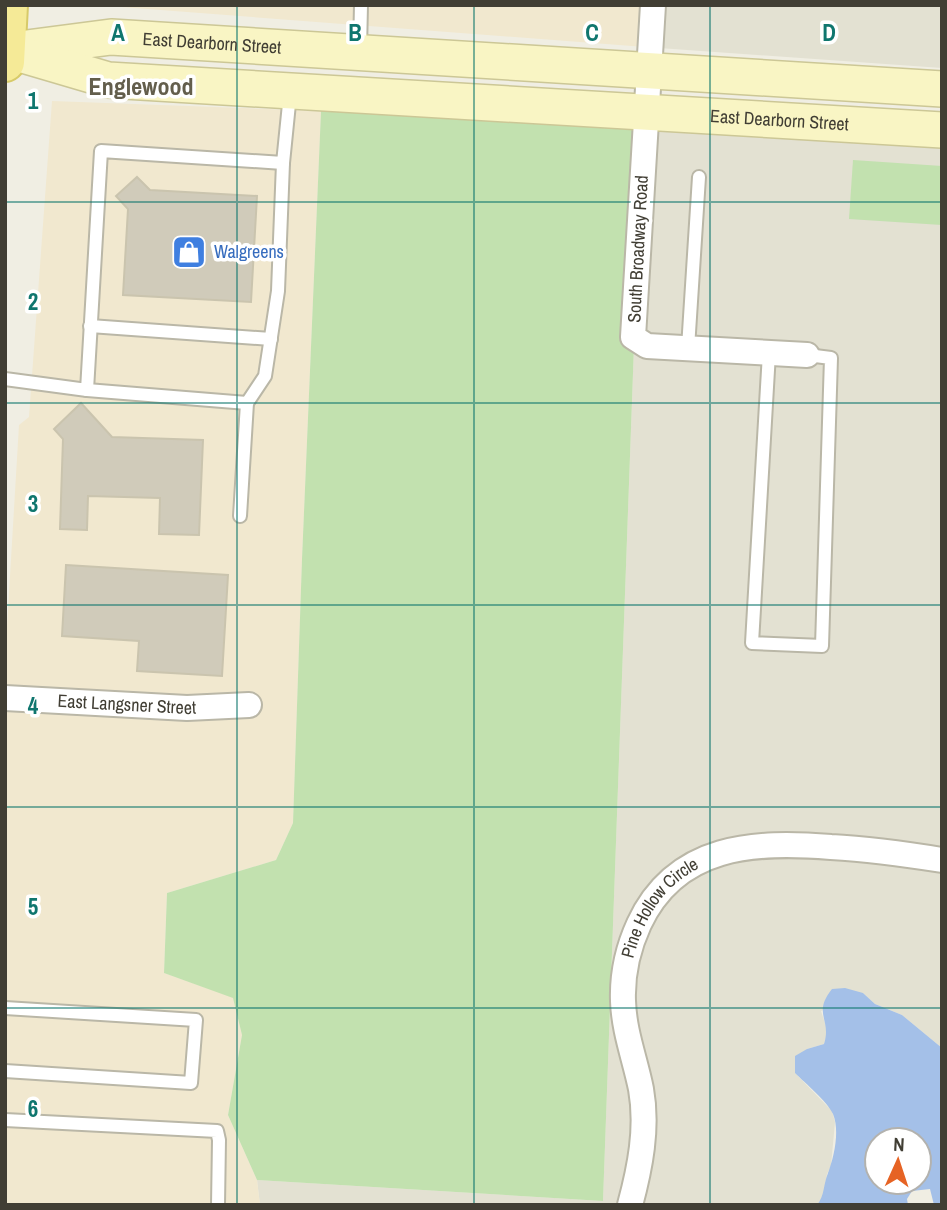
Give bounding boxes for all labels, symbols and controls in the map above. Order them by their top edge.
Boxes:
text: A [111,17,125,48]
text: B [348,17,362,48]
text: C [585,17,599,48]
text: D [822,17,836,48]
street label: East Dearborn Street [142,26,282,60]
district label: Englewood [89,70,193,102]
text: 1 [28,85,39,116]
street label: East Dearborn Street [709,103,850,136]
street label: South Broadway Road [621,175,654,323]
shop icon: Walgreens [170,233,208,271]
place label: Walgreens [214,239,284,264]
text: 2 [28,286,38,317]
text: 3 [28,488,38,519]
street label: East Langsner Street [57,688,197,720]
text: 4 [28,690,39,721]
street label: Pine Hollow Circle [615,851,702,961]
text: 5 [28,891,38,922]
text: 6 [28,1093,38,1124]
north arrow [863,1126,933,1196]
text: N [893,1131,905,1157]

